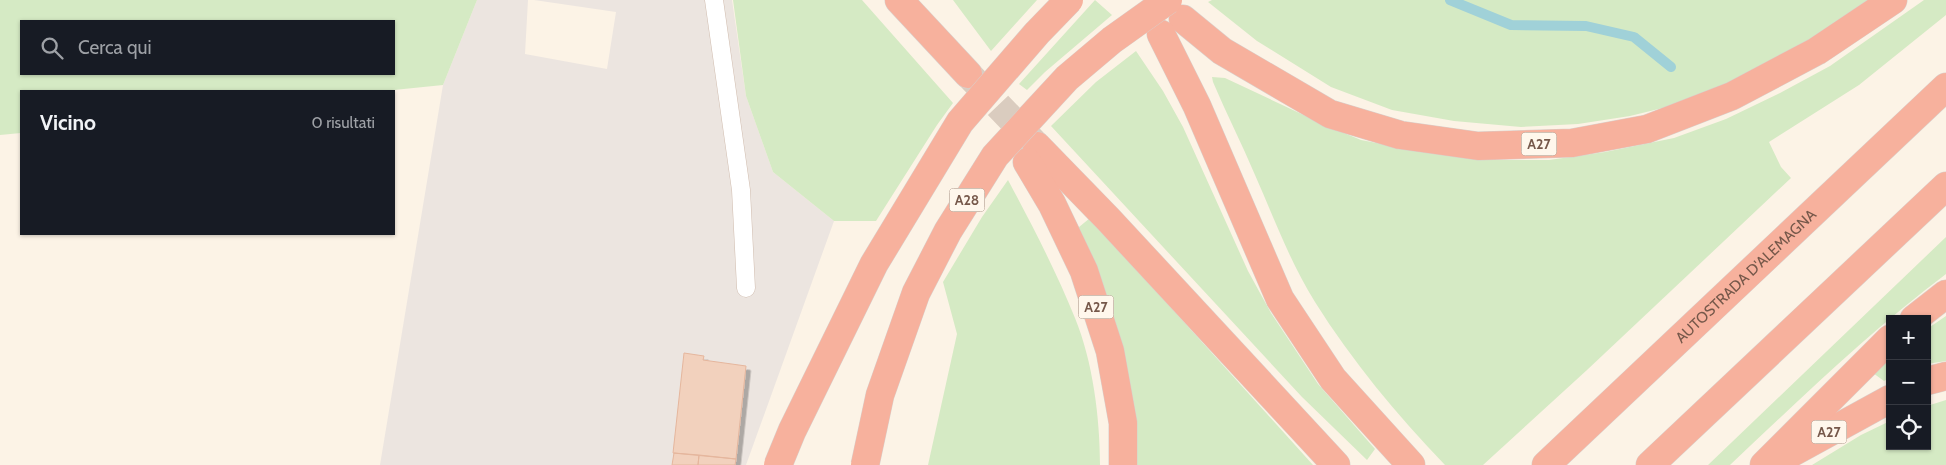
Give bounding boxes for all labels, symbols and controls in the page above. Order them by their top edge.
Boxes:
search box [20,20,395,75]
icon: search [38,34,66,62]
text: Cerca qui [78,36,152,59]
text: Vicino [40,110,96,135]
text: 0 risultati [311,113,375,132]
road number: A27 [1522,132,1556,156]
road number: A28 [950,188,984,212]
street label: AUTOSTRADA D'ALEMAGNA [1672,205,1820,347]
road number: A27 [1078,296,1114,318]
map controls [1886,315,1931,450]
button: + [1886,315,1931,360]
button: − [1886,360,1931,405]
button: locate [1886,405,1931,450]
road number: A27 [1812,421,1846,444]

